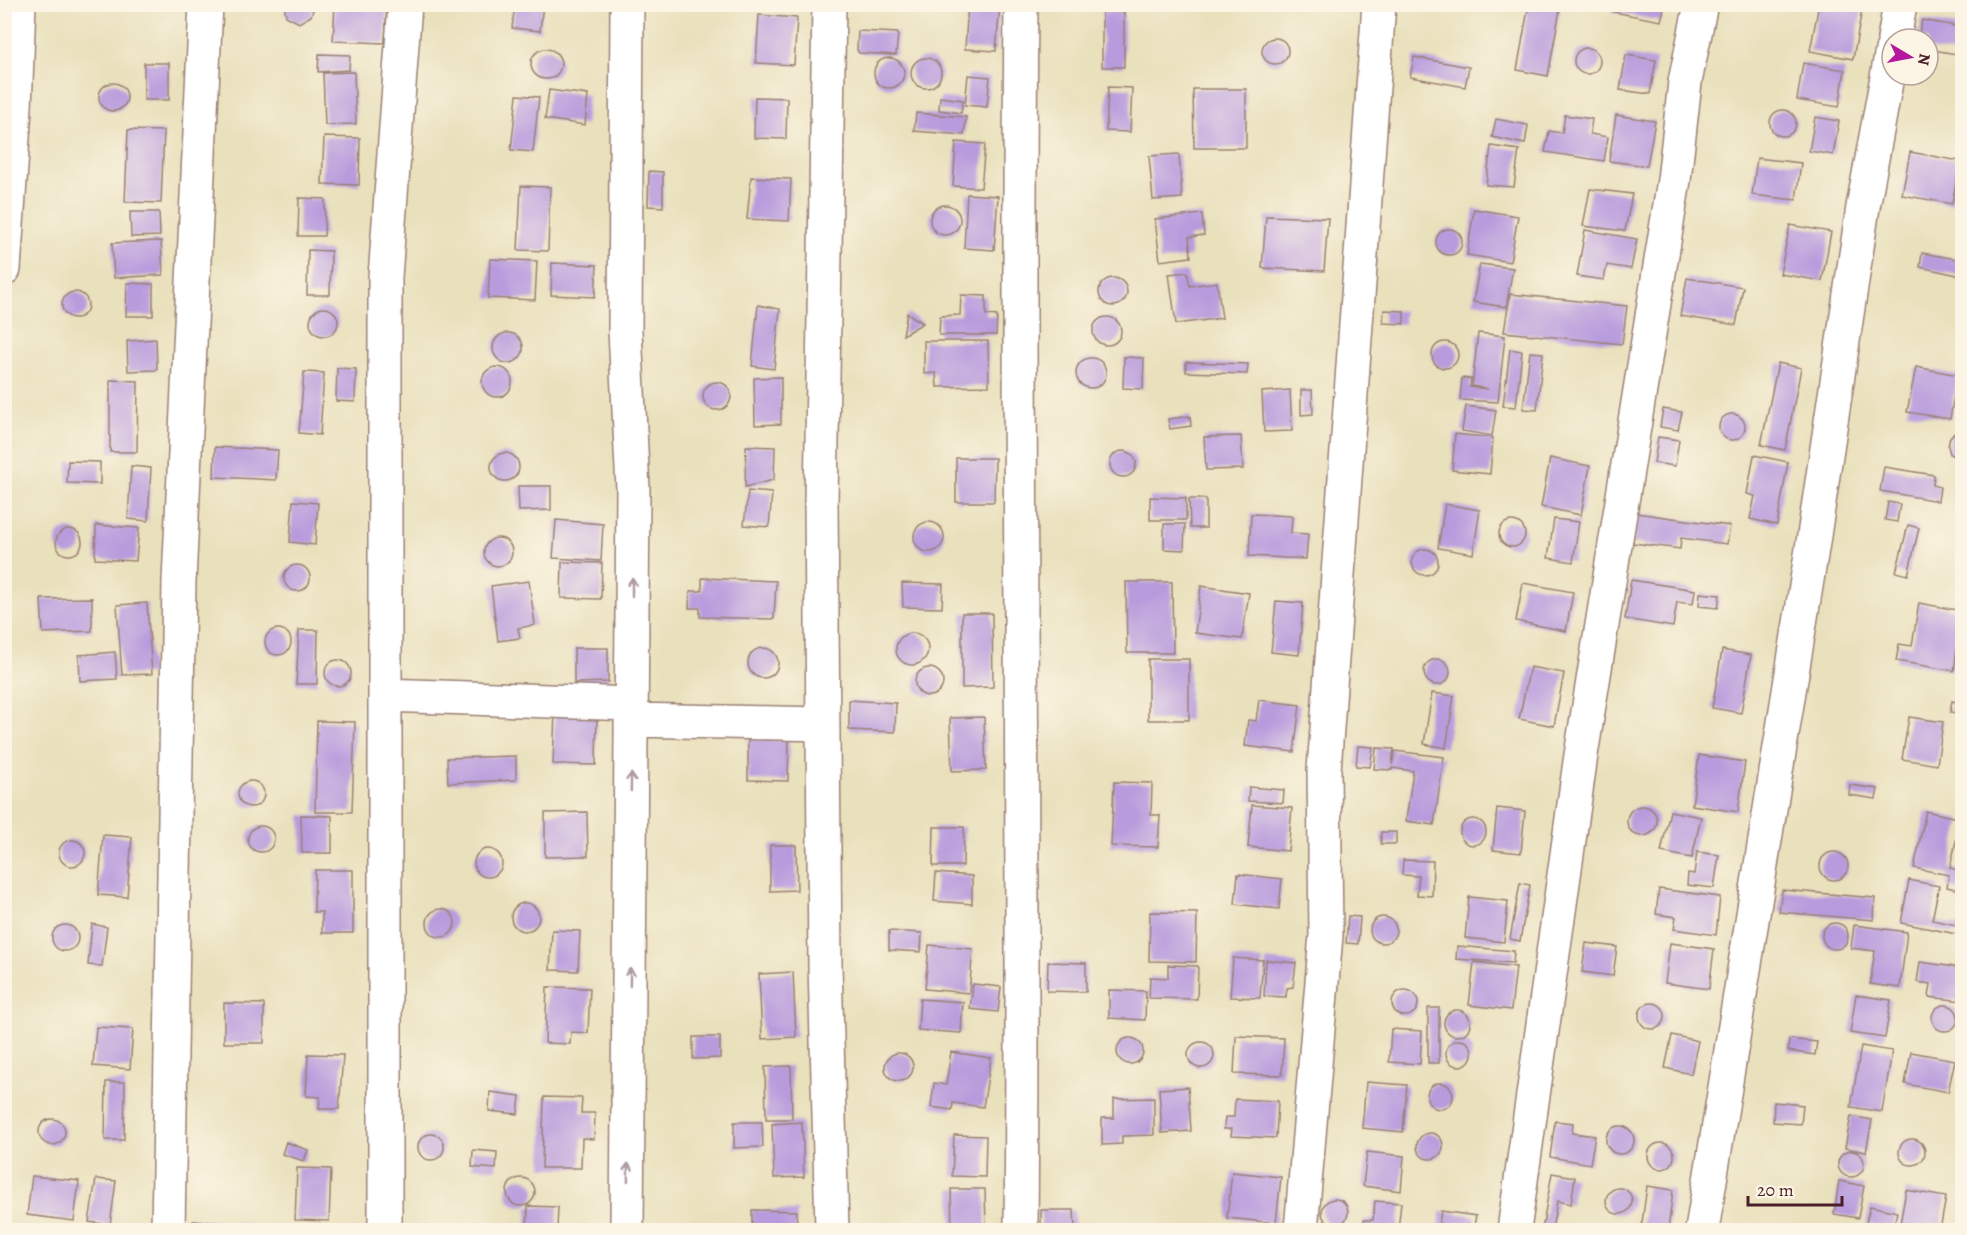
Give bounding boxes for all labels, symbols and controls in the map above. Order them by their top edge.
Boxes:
north arrow [1880,27,1940,87]
text: N [1912,52,1936,67]
one-way arrow [626,578,638,598]
one-way arrow [625,773,637,793]
one-way arrow [624,968,635,988]
one-way arrow [622,1163,634,1183]
scale bar [1748,1169,1842,1207]
text: 20 m [1757,1178,1794,1202]

